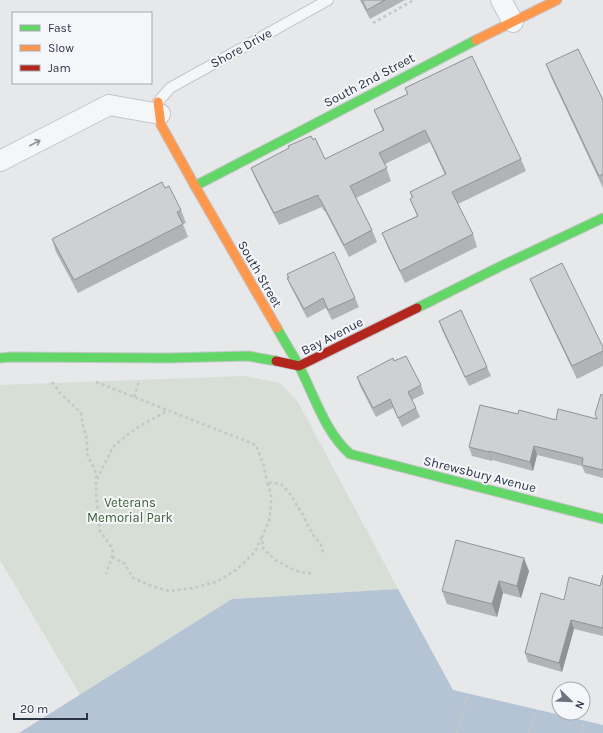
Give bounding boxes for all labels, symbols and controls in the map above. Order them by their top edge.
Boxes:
legend [12,12,152,84]
text: Fast [48,21,72,35]
street label: Shore Drive [208,25,274,71]
text: Slow [48,41,74,55]
street label: South 2nd Street [321,50,417,110]
text: Jam [48,61,71,75]
one-way arrow [28,139,40,146]
street label: South Street [235,238,285,310]
street label: Bay Avenue [299,314,366,358]
street label: Shrewsbury Avenue [422,453,538,495]
park label: Veterans Memorial Park [87,495,173,525]
north arrow [551,681,591,721]
scale bar [14,695,87,721]
text: N [572,699,587,711]
text: 20 m [20,702,48,716]

